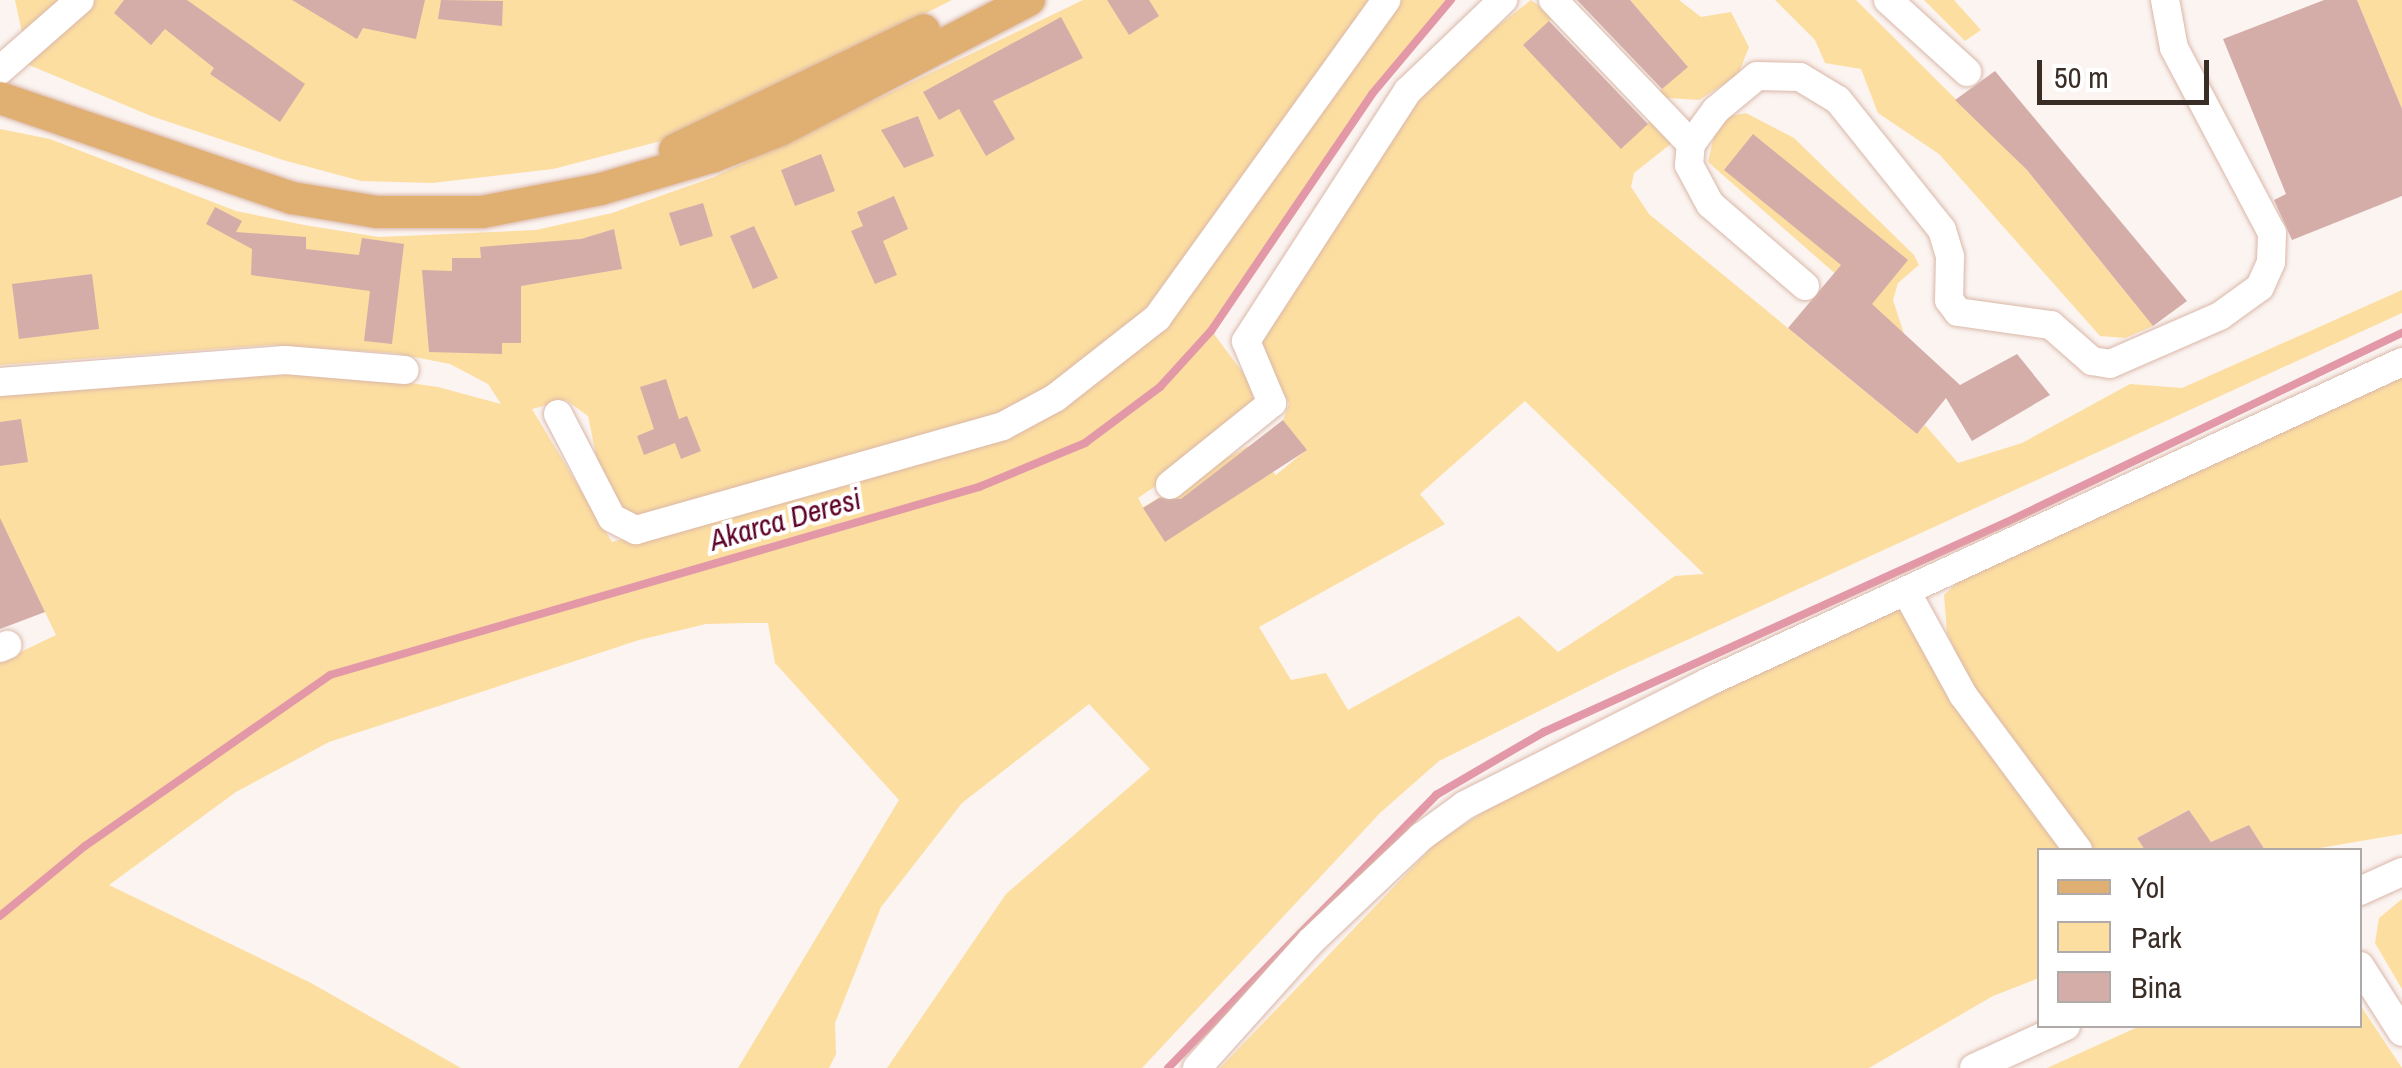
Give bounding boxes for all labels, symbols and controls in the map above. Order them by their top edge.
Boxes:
scale bar [2042,40,2214,102]
text: 50 m [2054,57,2109,97]
water label: Akarca Deresi [705,480,865,558]
legend [2037,848,2362,1028]
text: Yol [2131,867,2165,907]
text: Park [2131,917,2182,957]
text: Bina [2131,967,2182,1007]

